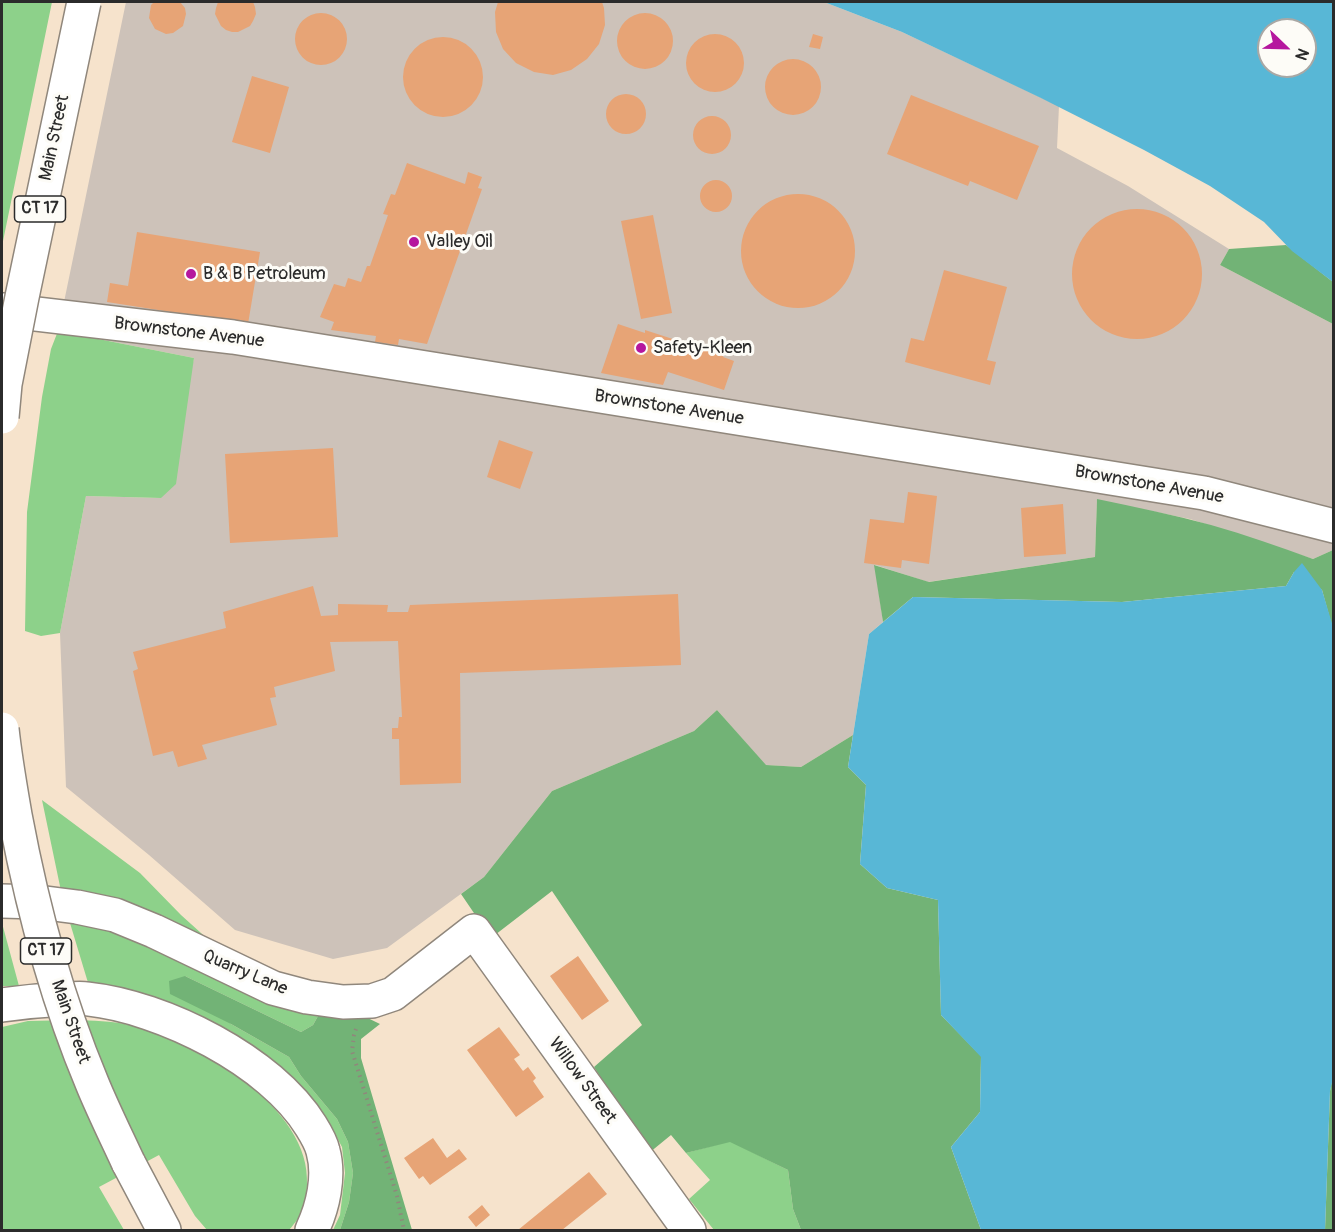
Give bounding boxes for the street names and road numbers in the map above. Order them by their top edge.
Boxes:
street label: Main Street [35,93,75,183]
road number: CT 17 [15,196,66,222]
street label: Brownstone Avenue [113,313,265,353]
street label: Brownstone Avenue [593,386,745,430]
street label: Brownstone Avenue [1073,461,1225,509]
road number: CT 17 [20,938,72,964]
street label: Quarry Lane [199,945,291,1001]
street label: Main Street [46,977,94,1067]
street label: Willow Street [543,1034,621,1128]

